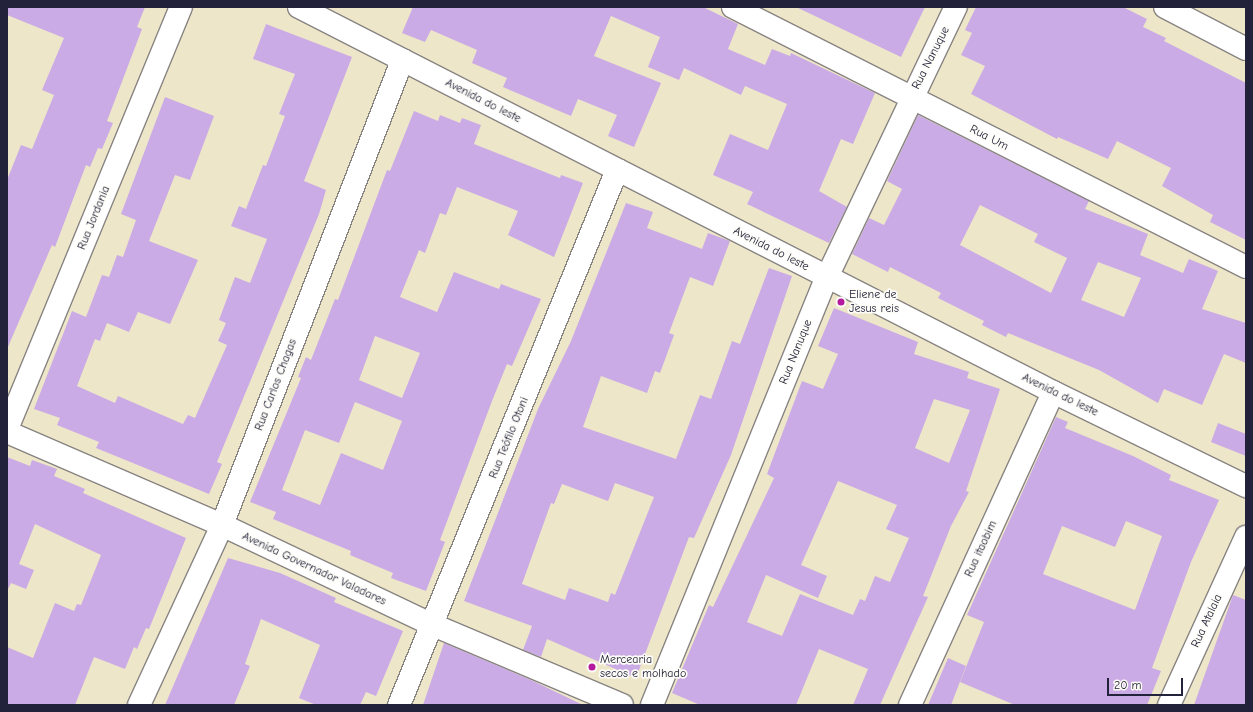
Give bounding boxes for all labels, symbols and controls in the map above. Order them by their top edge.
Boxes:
street label: Rua Nanuque [909,24,953,92]
street label: Avenida do leste [443,76,523,126]
street label: Rua Um [967,122,1011,154]
street label: Rua Jordania [75,184,113,252]
street label: Avenida do leste [731,224,811,274]
place label: Eliene de Jesus reis [849,288,899,316]
marker: Eliene de Jesus reis [836,297,846,307]
street label: Rua Nanuque [776,317,816,387]
street label: Rua Carlos Chagas [252,337,300,433]
street label: Avenida do leste [1019,370,1101,420]
street label: Rua Teófilo Otoni [486,395,532,481]
street label: Rua itaobim [962,518,1000,580]
street label: Avenida Governador Valadares [240,529,388,609]
street label: Rua Atalaia [1188,592,1226,650]
place label: Mercearia secos e molhado [600,653,686,681]
marker: Mercearia secos e molhado [587,662,597,672]
scale bar [1109,670,1185,696]
text: 20 m [1114,678,1142,692]

